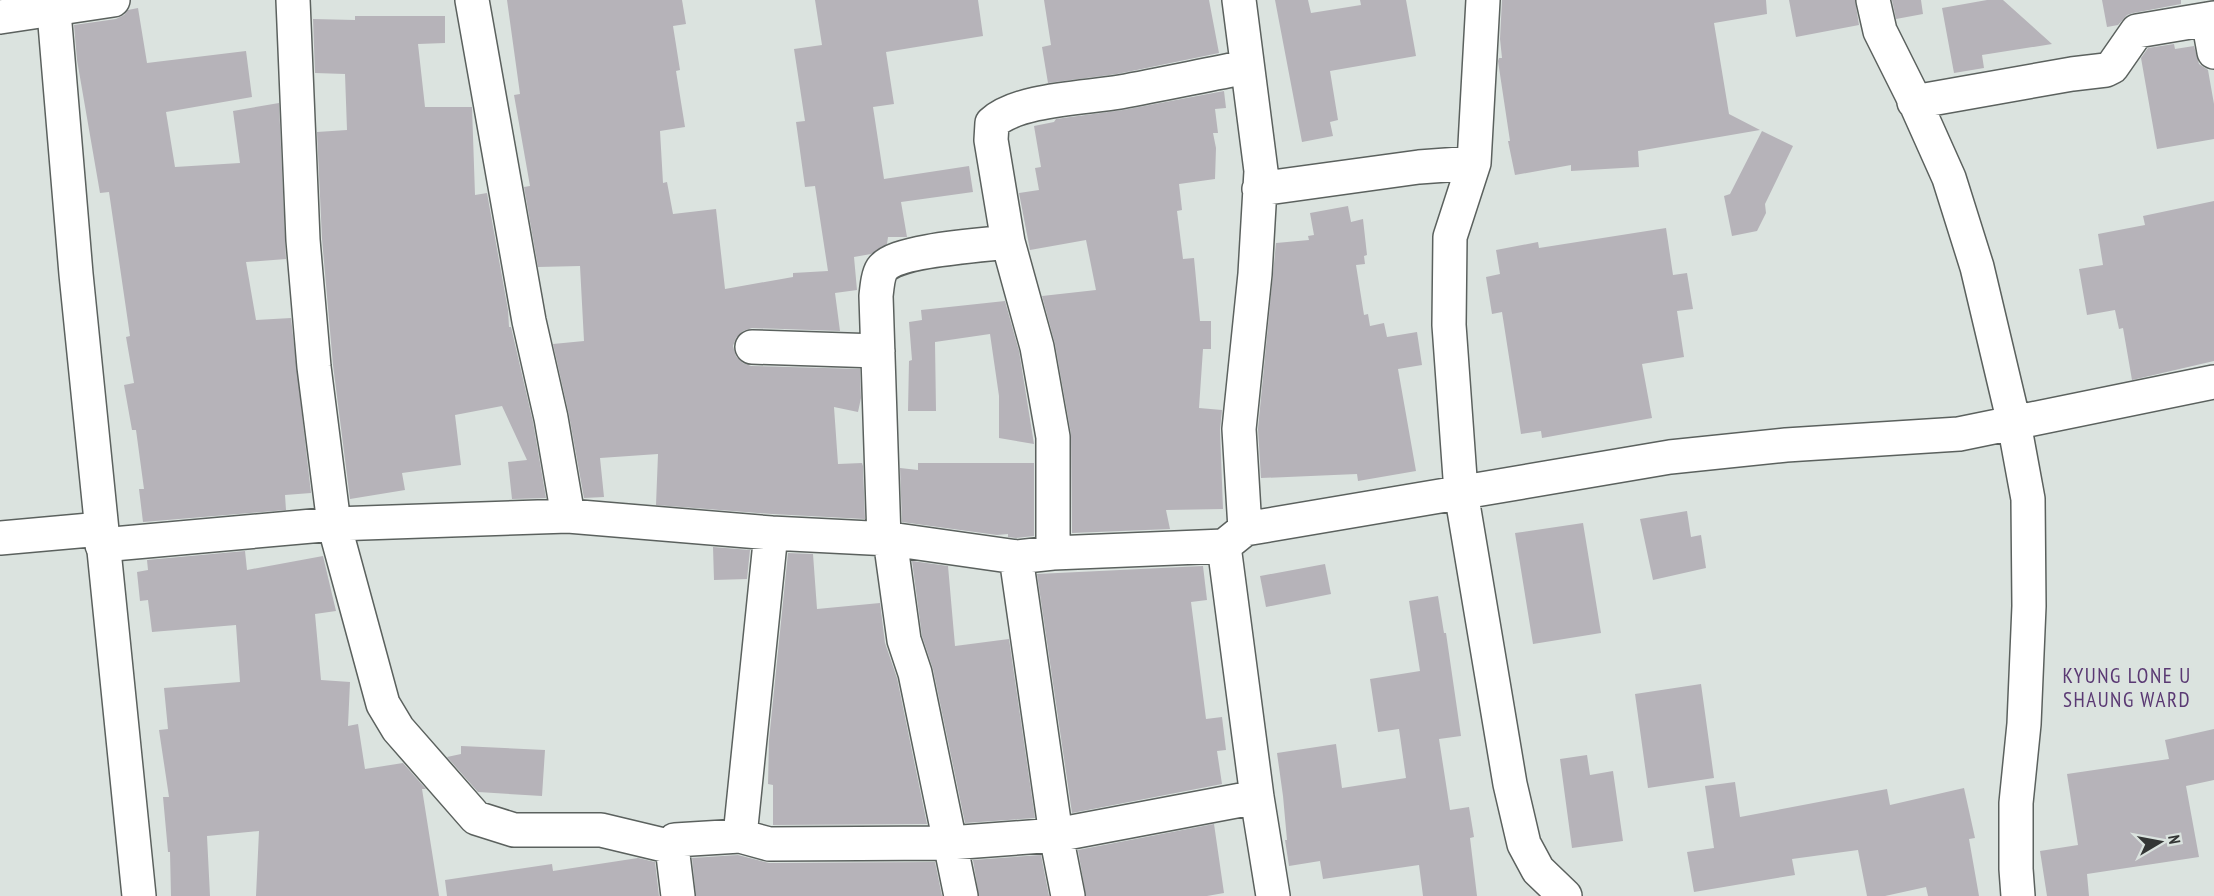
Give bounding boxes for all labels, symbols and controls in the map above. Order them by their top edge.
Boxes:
district label: KYUNG LONE U SHAUNG WARD [2062,662,2192,713]
north arrow [2130,812,2190,872]
text: N [2164,833,2185,845]

